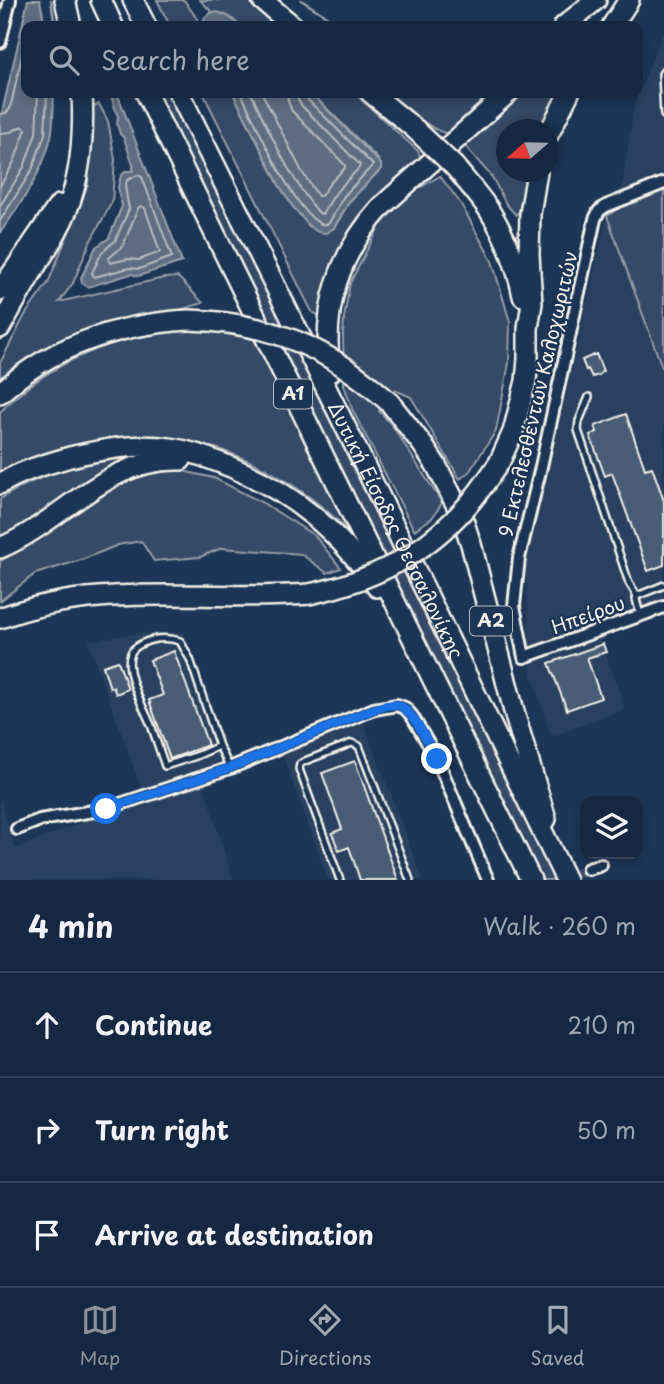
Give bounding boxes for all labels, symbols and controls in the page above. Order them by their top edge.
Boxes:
search box [21,21,643,98]
text: Search here [101,40,250,79]
icon: search [45,41,83,79]
north arrow [496,119,559,182]
street label: 9 Εκτελεσθέντων Καλοχωριτών [490,248,584,539]
road number: Α1 [274,380,312,408]
street label: Δυτική Είσοδος Θεσσαλονίκης [322,397,471,663]
street label: Ηπείρου [547,588,628,640]
road number: Α2 [470,606,512,636]
route end [421,743,452,774]
route start [90,793,121,824]
map controls [580,796,643,859]
button: layers [580,796,643,859]
text: 4 min [28,903,114,948]
text: Walk · 260 m [483,908,636,943]
text: Continue [95,1005,212,1044]
icon: ahead [28,1006,66,1044]
text: 210 m [568,1007,636,1042]
text: Turn right [95,1110,229,1149]
icon: right [28,1111,66,1149]
text: 50 m [576,1112,636,1147]
text: Arrive at destination [95,1215,374,1254]
icon: arrive [28,1216,66,1254]
tab: Map [80,1301,120,1371]
tab: Directions [279,1301,372,1371]
tab: Saved [531,1301,584,1371]

